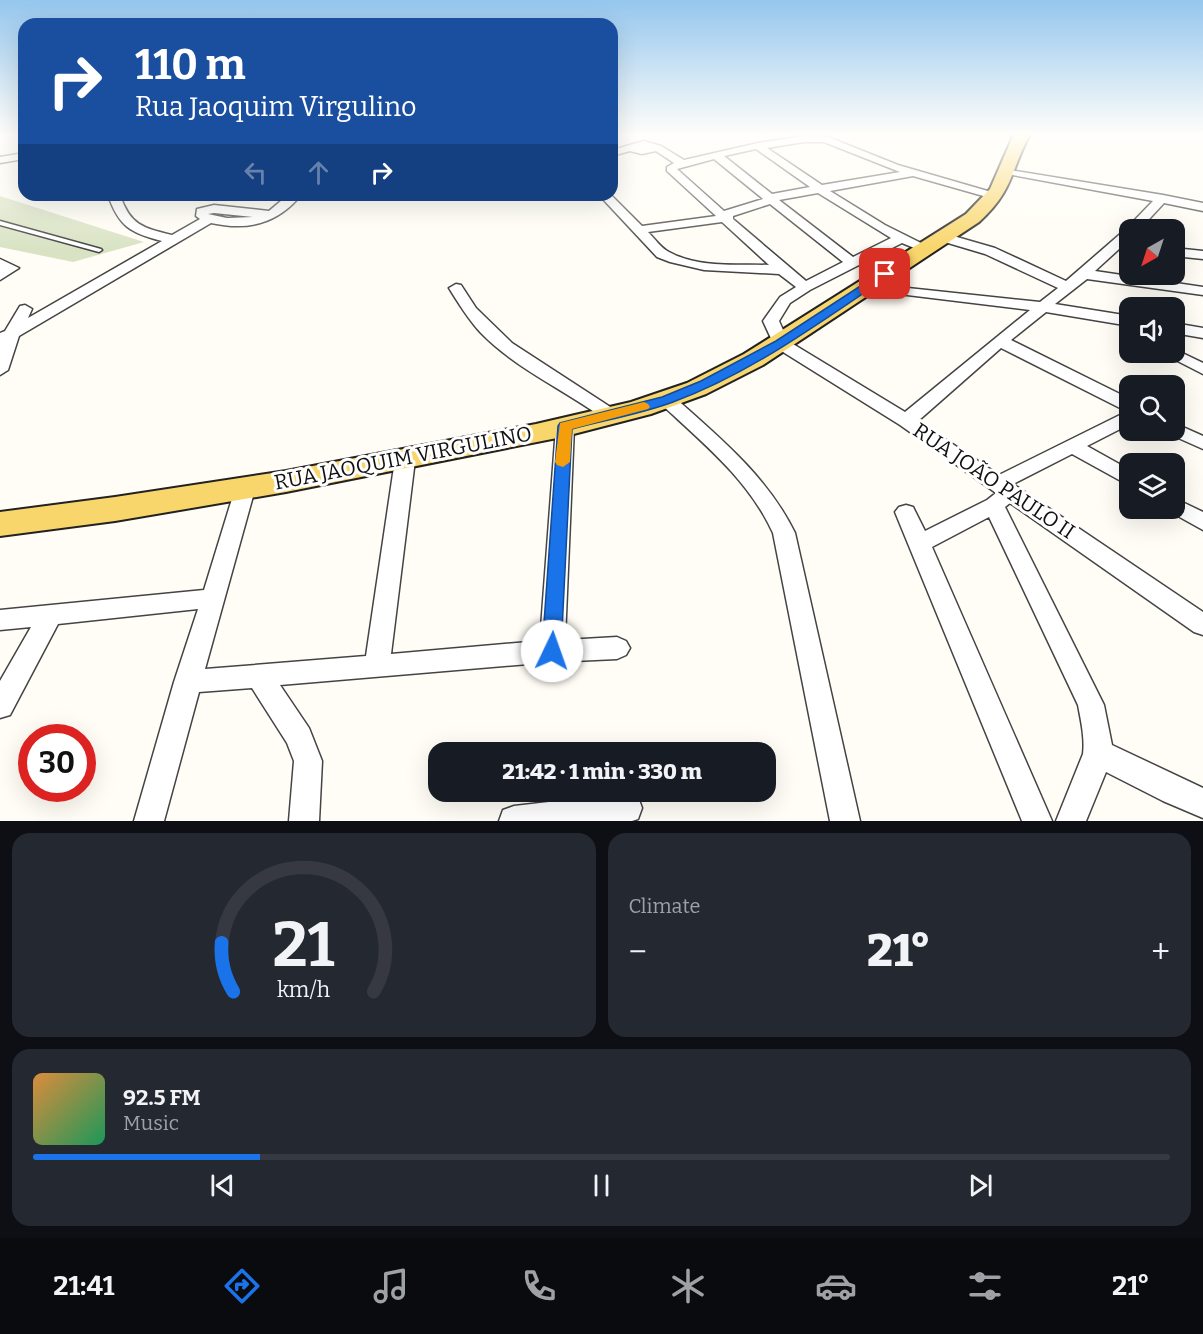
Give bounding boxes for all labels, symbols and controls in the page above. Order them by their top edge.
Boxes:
text: 110 m [135,40,246,90]
icon: right [36,42,114,120]
text: Rua Jaoquim Virgulino [135,91,417,123]
icon: left [239,156,272,189]
icon: ahead [302,156,335,189]
icon: right [365,156,398,189]
north arrow [1119,219,1185,285]
map controls [1119,219,1185,519]
pin [859,248,910,299]
icon: arrive [868,257,901,290]
button: sound [1119,297,1185,363]
button: search [1119,375,1185,441]
street label: RUA JOÃO PAULO II [908,417,1080,545]
street label: RUA JAOQUIM VIRGULINO [272,420,534,496]
button: layers [1119,453,1185,519]
position arrow [520,619,584,683]
speed limit sign: 30 [18,724,96,802]
text: 21:42 · 1 min · 330 m [502,758,702,785]
text: Climate [629,894,700,918]
text: 21 [273,908,335,983]
text: 21° [867,924,931,978]
text: − [629,932,647,972]
text: + [1151,932,1170,972]
text: km/h [277,977,330,1003]
text: 92.5 FM [123,1084,201,1111]
text: Music [123,1111,179,1135]
icon: previous [206,1169,239,1202]
icon: pause [585,1169,618,1202]
icon: next [964,1169,997,1202]
icon: directions [221,1265,263,1307]
icon: music [370,1265,412,1307]
icon: phone [518,1265,560,1307]
icon: climate [667,1265,709,1307]
icon: car [815,1265,857,1307]
icon: filters [964,1265,1006,1307]
text: 21:41 [53,1270,115,1302]
text: 21° [1112,1270,1150,1302]

